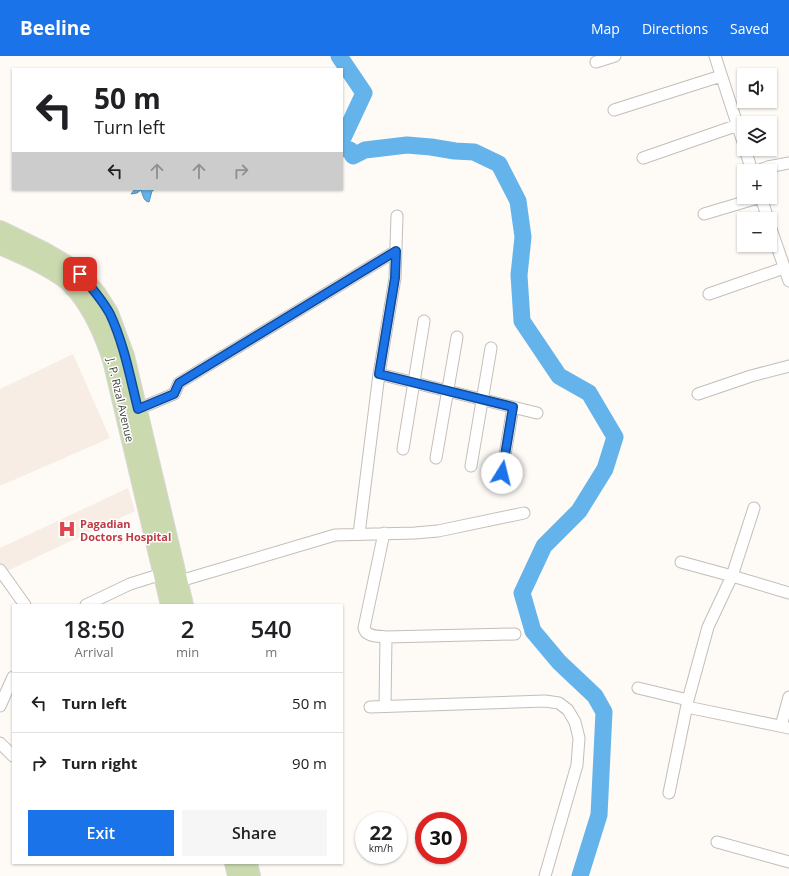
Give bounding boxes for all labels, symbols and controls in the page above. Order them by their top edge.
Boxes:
text: Beeline [20,15,91,41]
text: Map [591,19,620,38]
text: Directions [642,19,708,38]
text: Saved [730,19,769,38]
map controls [737,68,777,252]
button: sound [737,68,777,108]
text: 50 m [94,79,161,117]
icon: left [28,84,80,136]
text: Turn left [94,115,165,139]
button: layers [737,116,777,156]
icon: left [104,160,126,182]
icon: ahead [146,160,168,182]
icon: ahead [188,160,210,182]
icon: right [230,160,252,182]
button: + [737,164,777,204]
button: − [737,212,777,252]
pin [63,257,97,291]
icon: arrive [69,263,91,285]
street label: J. P. Rizal Avenue [104,356,138,444]
position arrow [481,452,523,494]
place label: Pagadian Doctors Hospital [80,516,171,544]
hospital icon: Pagadian Doctors Hospital [57,519,77,539]
text: 18:50 [63,612,125,645]
text: 2 [181,612,195,645]
text: 540 [251,612,292,645]
text: Arrival [74,643,114,661]
text: min [176,643,199,661]
text: m [265,643,277,661]
icon: left [28,692,50,714]
text: Turn left [62,693,127,713]
text: 50 m [292,693,327,713]
icon: right [28,752,50,774]
text: Turn right [62,753,137,773]
text: 90 m [292,753,327,773]
button: Exit [28,810,174,856]
button: Share [182,810,327,856]
speed limit sign: 30 [415,812,467,864]
text: 22 [370,819,392,846]
text: km/h [369,841,393,855]

